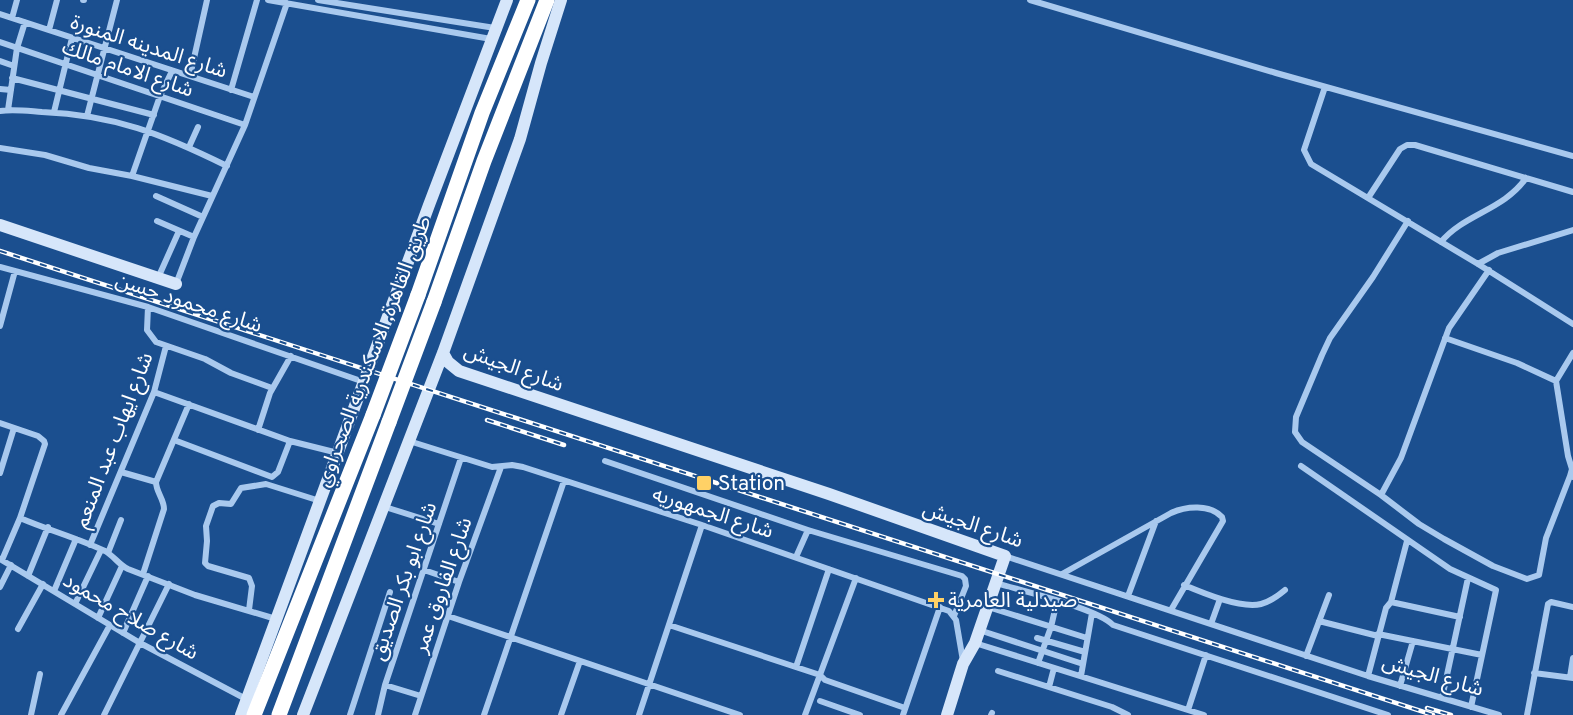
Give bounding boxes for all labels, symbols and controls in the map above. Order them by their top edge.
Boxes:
street label: شارع المدينه المنورة [67,9,230,86]
street label: شارع الامام مالك [58,34,197,105]
street label: طريق القاهرة, الاسكندرية الصحراوي [310,212,439,491]
street label: شارع محمود حسن [112,267,265,340]
street label: شارع الجيش [460,338,567,399]
street label: شارع ايهاب عبد المنعم [68,349,160,532]
place label: Station [718,471,785,498]
marker: Station [695,474,713,492]
street label: شارع الجمهوريه [648,481,777,546]
street label: شارع الجيش [919,496,1026,555]
street label: شارع ابو بكر الصديق [365,499,444,664]
street label: شارع الفاروق عمر [407,514,479,658]
street label: شارع صلاح محمود [58,568,203,667]
place label: صيدلية العامرية [948,588,1077,615]
marker: صيدلية العامرية [929,593,943,607]
street label: شارع الجيش [1379,649,1486,704]

